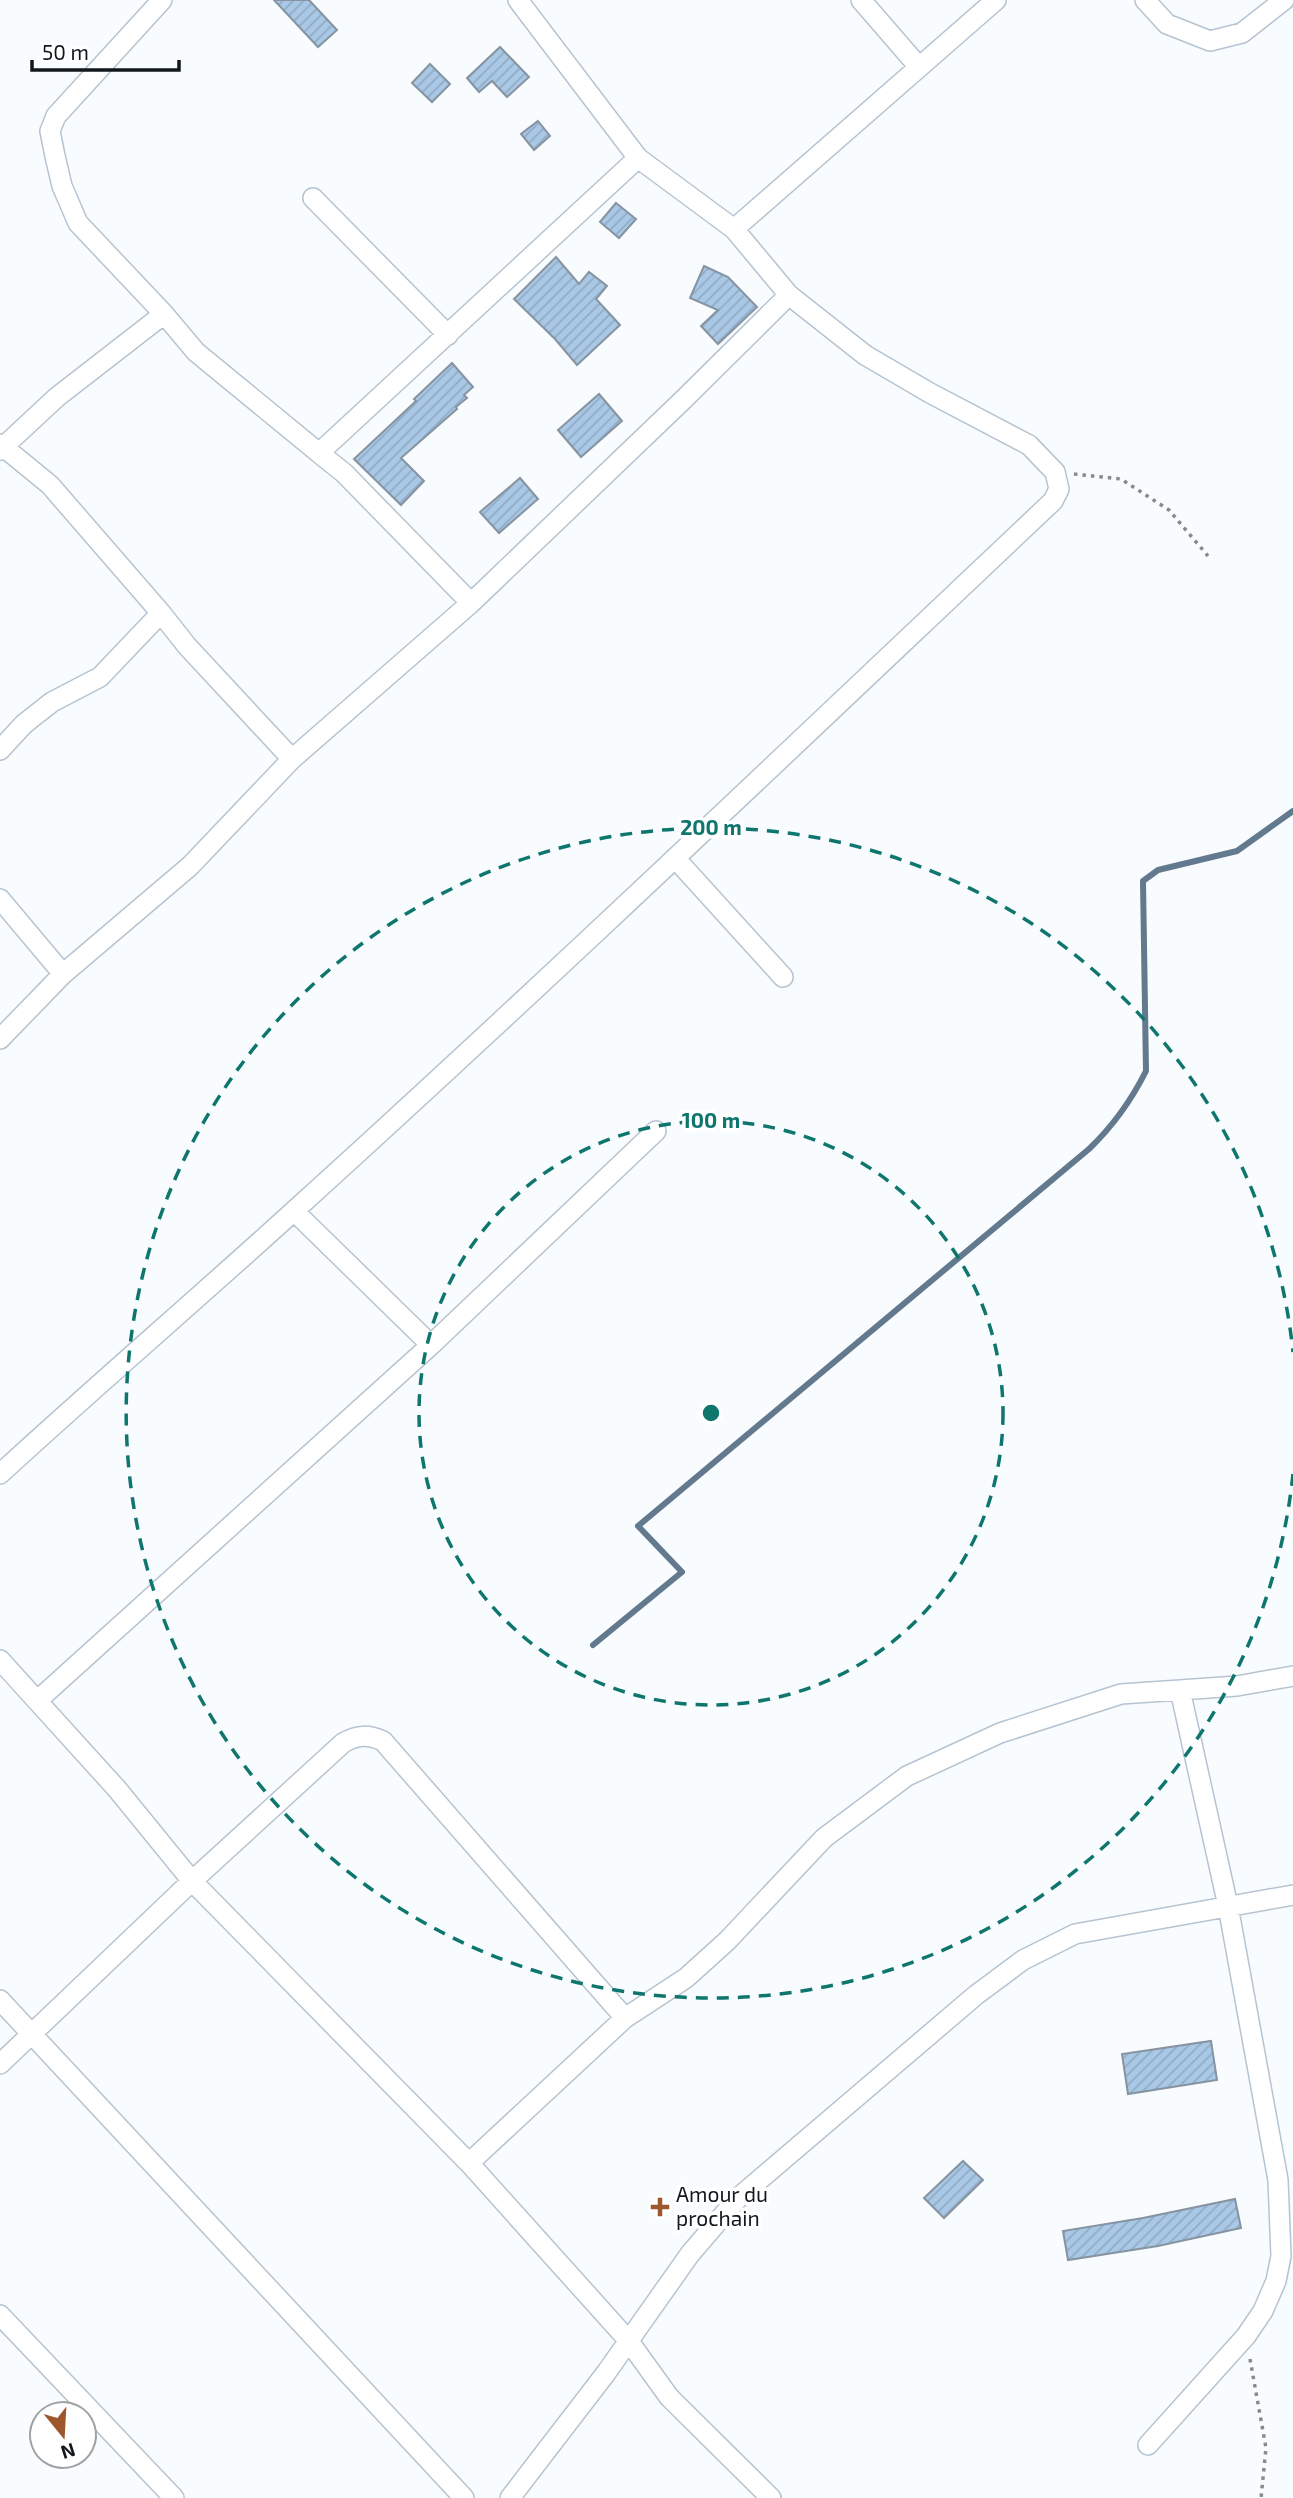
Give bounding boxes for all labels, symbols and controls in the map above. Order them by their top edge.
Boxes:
scale bar [32,28,178,72]
text: 50 m [42,39,89,64]
text: 200 m [680,814,742,839]
text: 100 m [682,1107,740,1132]
centre of rings [699,1401,723,1425]
place label: Amour du prochain [676,2181,768,2230]
marker: Amour du prochain [650,2197,670,2217]
north arrow [28,2400,98,2470]
text: N [58,2439,78,2465]

